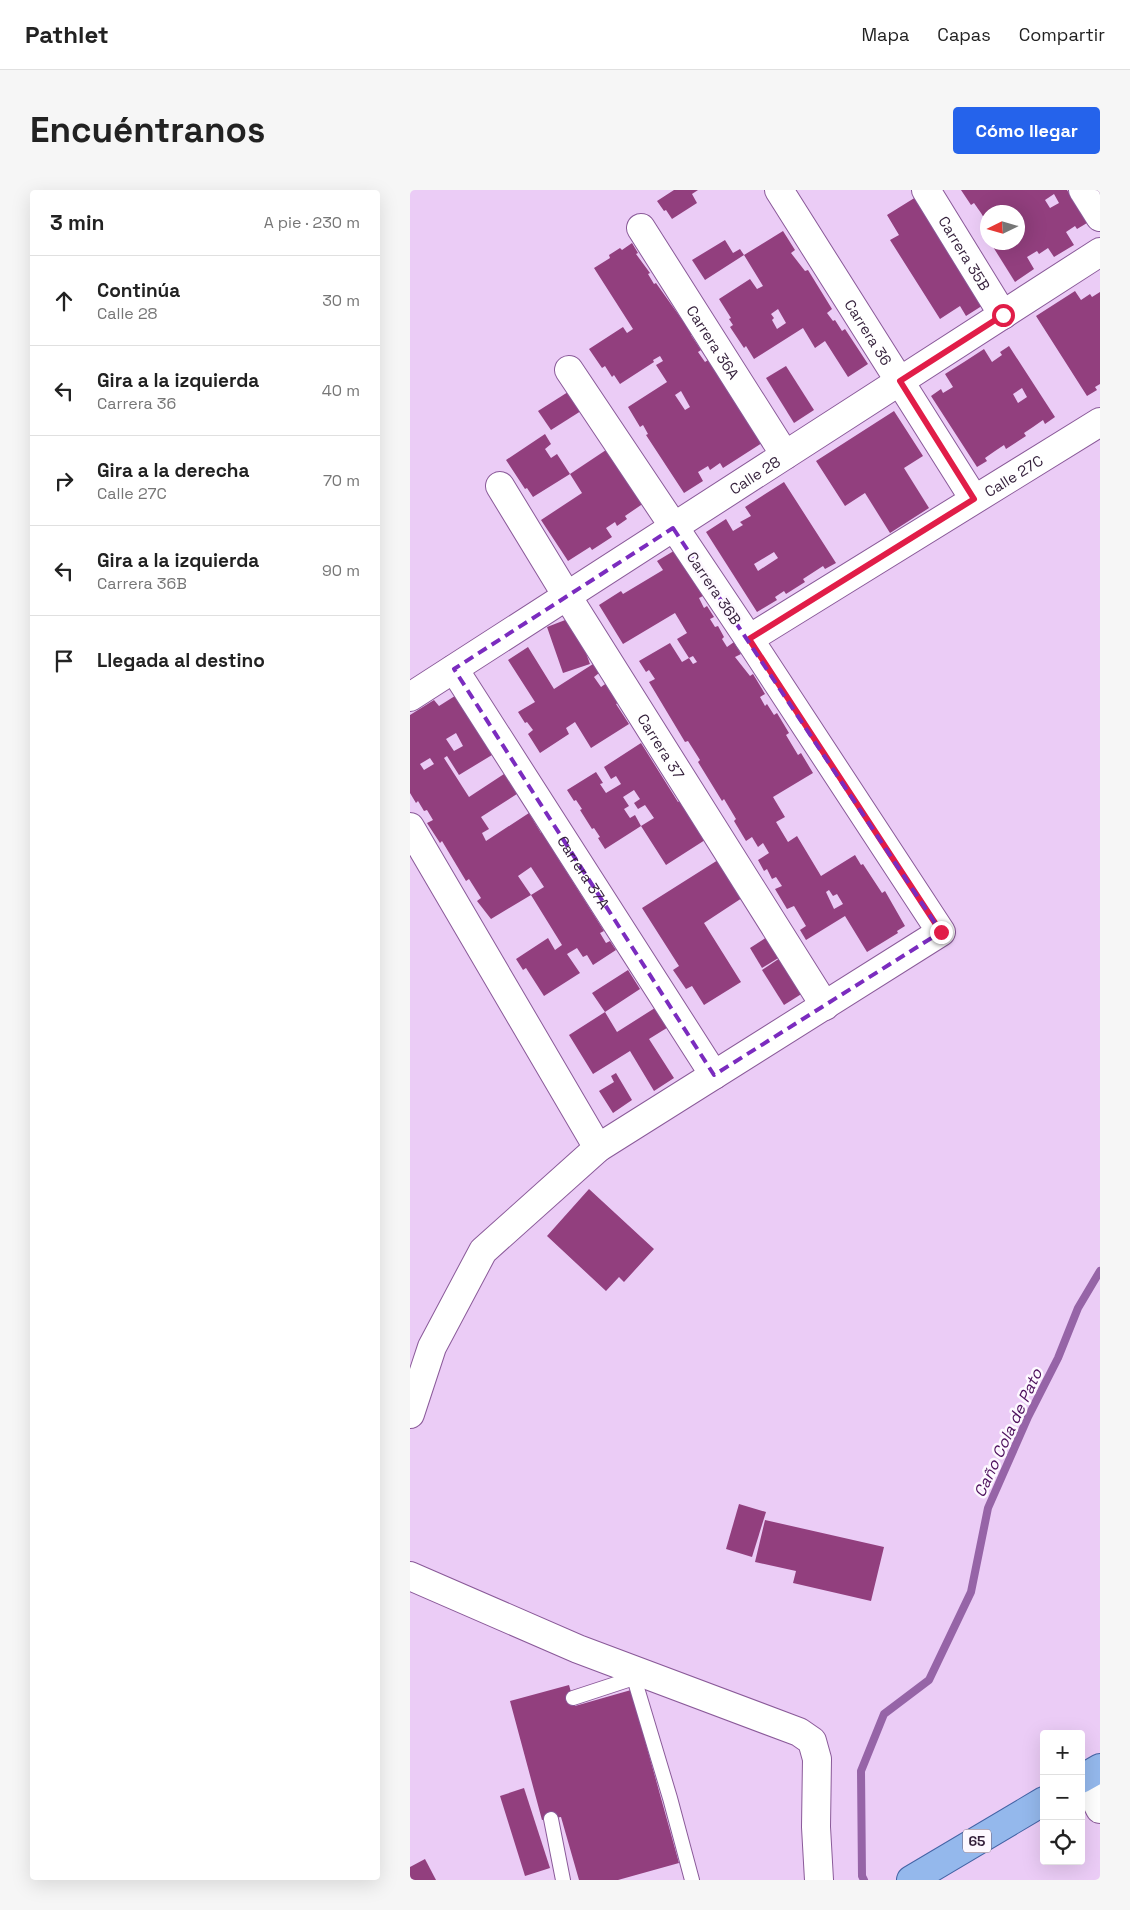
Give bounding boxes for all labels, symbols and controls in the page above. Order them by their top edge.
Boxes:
text: Pathlet [25,19,109,50]
text: Mapa [861,23,909,46]
text: Capas [937,23,991,46]
text: Compartir [1019,23,1105,46]
button: Cómo llegar [953,107,1100,154]
text: Encuéntranos [30,108,265,152]
north arrow [980,205,1025,250]
text: 3 min [50,209,105,236]
text: A pie · 230 m [264,212,360,233]
street label: Carrera 35B [935,212,995,294]
text: Continúa [97,278,180,303]
icon: ahead [50,287,78,315]
text: 30 m [322,290,360,311]
street label: Carrera 36 [841,296,897,369]
street label: Carrera 36A [683,302,744,383]
text: Calle 28 [97,303,158,324]
route start [992,304,1015,327]
text: Gira a la izquierda [97,368,259,393]
icon: left [50,377,78,405]
text: 40 m [322,380,360,401]
text: Carrera 36 [97,393,176,414]
street label: Calle 27C [981,450,1046,501]
street label: Calle 28 [726,451,784,498]
text: Gira a la derecha [97,458,249,483]
icon: right [50,467,78,495]
text: 70 m [323,470,360,491]
text: Calle 27C [97,483,167,504]
text: Gira a la izquierda [97,548,259,573]
street label: Carrera 36B [683,548,745,628]
icon: left [50,557,78,585]
text: 90 m [322,560,360,581]
text: Carrera 36B [97,573,187,594]
icon: arrive [50,647,78,675]
text: Llegada al destino [97,648,265,673]
street label: Carrera 37 [634,710,689,782]
street label: Carrera 37A [554,832,615,913]
route end [930,921,953,944]
water label: Caño Cola de Pato [969,1364,1047,1501]
map controls [1040,1730,1085,1865]
button: + [1040,1730,1085,1775]
button: − [1040,1775,1085,1820]
button: locate [1040,1820,1085,1865]
road number: 65 [963,1830,991,1852]

